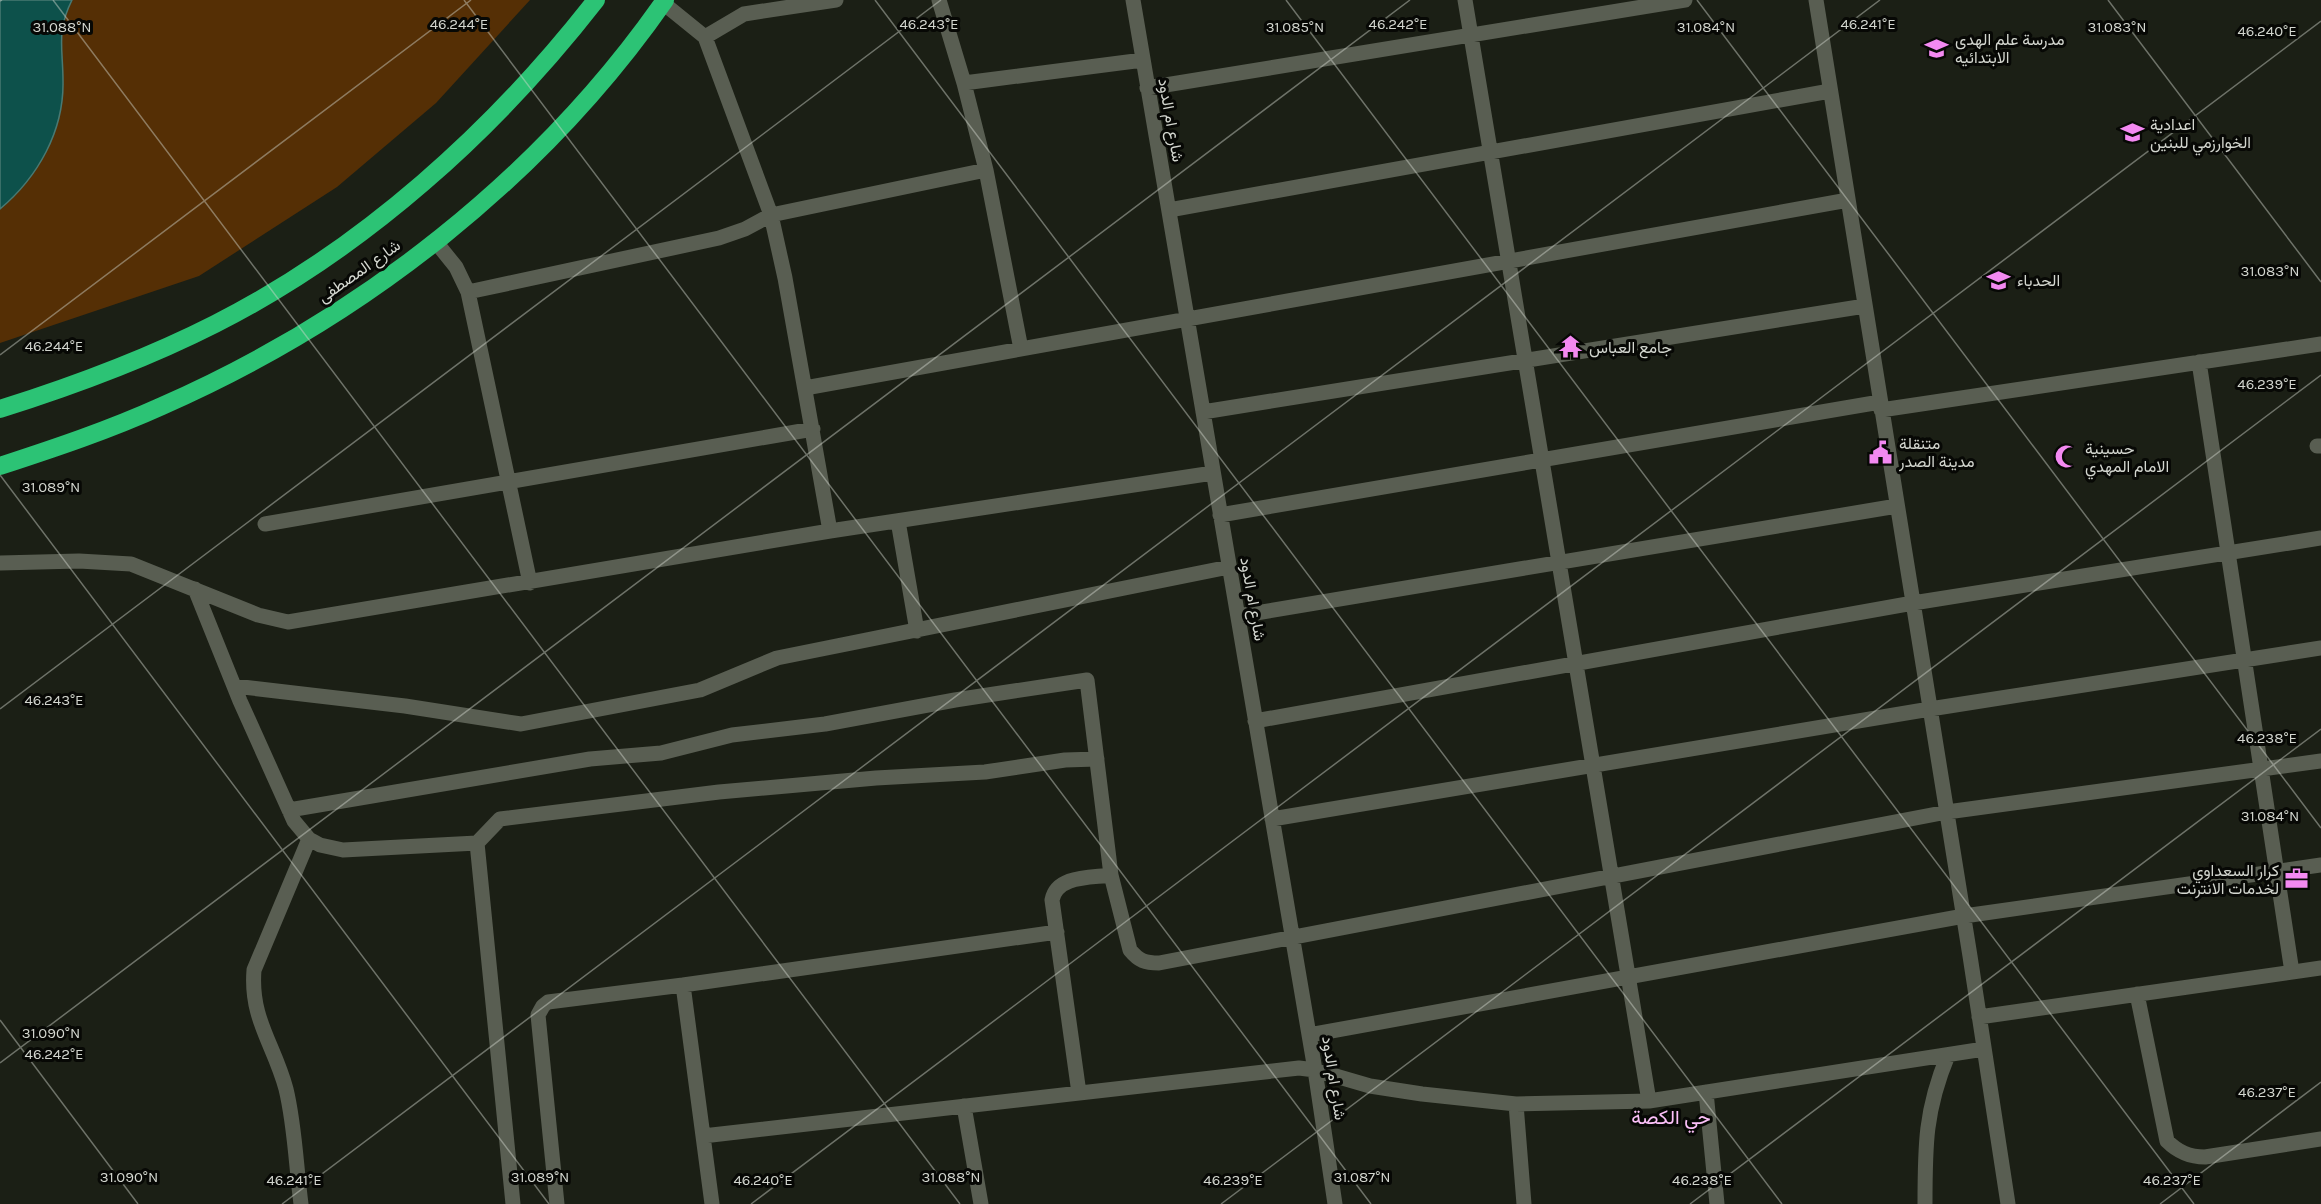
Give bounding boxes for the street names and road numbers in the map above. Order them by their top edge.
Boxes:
street label: شارع ام الدود [1152,77,1188,164]
street label: شارع المصطفى [314,236,405,308]
street label: شارع ام الدود [1234,556,1270,643]
street label: شارع ام الدود [1316,1035,1350,1122]

